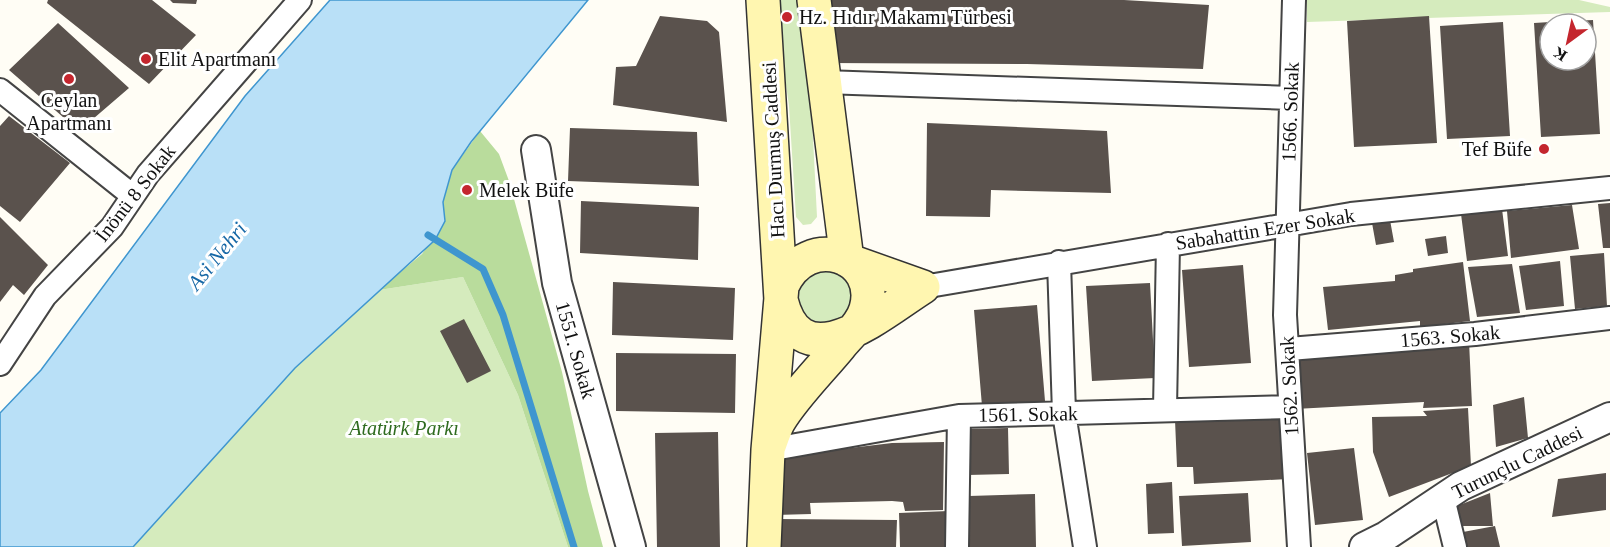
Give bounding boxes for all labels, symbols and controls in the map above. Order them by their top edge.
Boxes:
place label: Hz. Hıdır Makamı Türbesi [799,6,1012,28]
marker: Hz. Hıdır Makamı Türbesi [780,10,794,24]
north arrow [1538,12,1598,72]
text: K [1550,43,1570,65]
place label: Elit Apartmanı [158,48,277,71]
marker: Elit Apartmanı [139,52,153,66]
street label: Hacı Durmuş Caddesi [757,61,790,239]
street label: 1566. Sokak [1277,62,1303,162]
marker: Ceylan Apartmanı [62,72,76,86]
place label: Ceylan Apartmanı [26,89,112,135]
place label: Tef Büfe [1462,138,1532,160]
street label: İnönü 8 Sokak [90,140,180,246]
marker: Tef Büfe [1537,142,1551,156]
place label: Melek Büfe [479,179,574,201]
marker: Melek Büfe [460,183,474,197]
street label: Sabahattin Ezer Sokak [1174,204,1356,254]
water label: Asi Nehri [181,217,252,296]
street label: 1551. Sokak [552,299,600,401]
street label: 1563. Sokak [1399,321,1501,351]
street label: 1562. Sokak [1275,335,1303,437]
street label: 1561. Sokak [978,402,1078,426]
park label: Atatürk Parkı [347,417,459,439]
street label: Turunçlu Caddesi [1448,421,1586,504]

